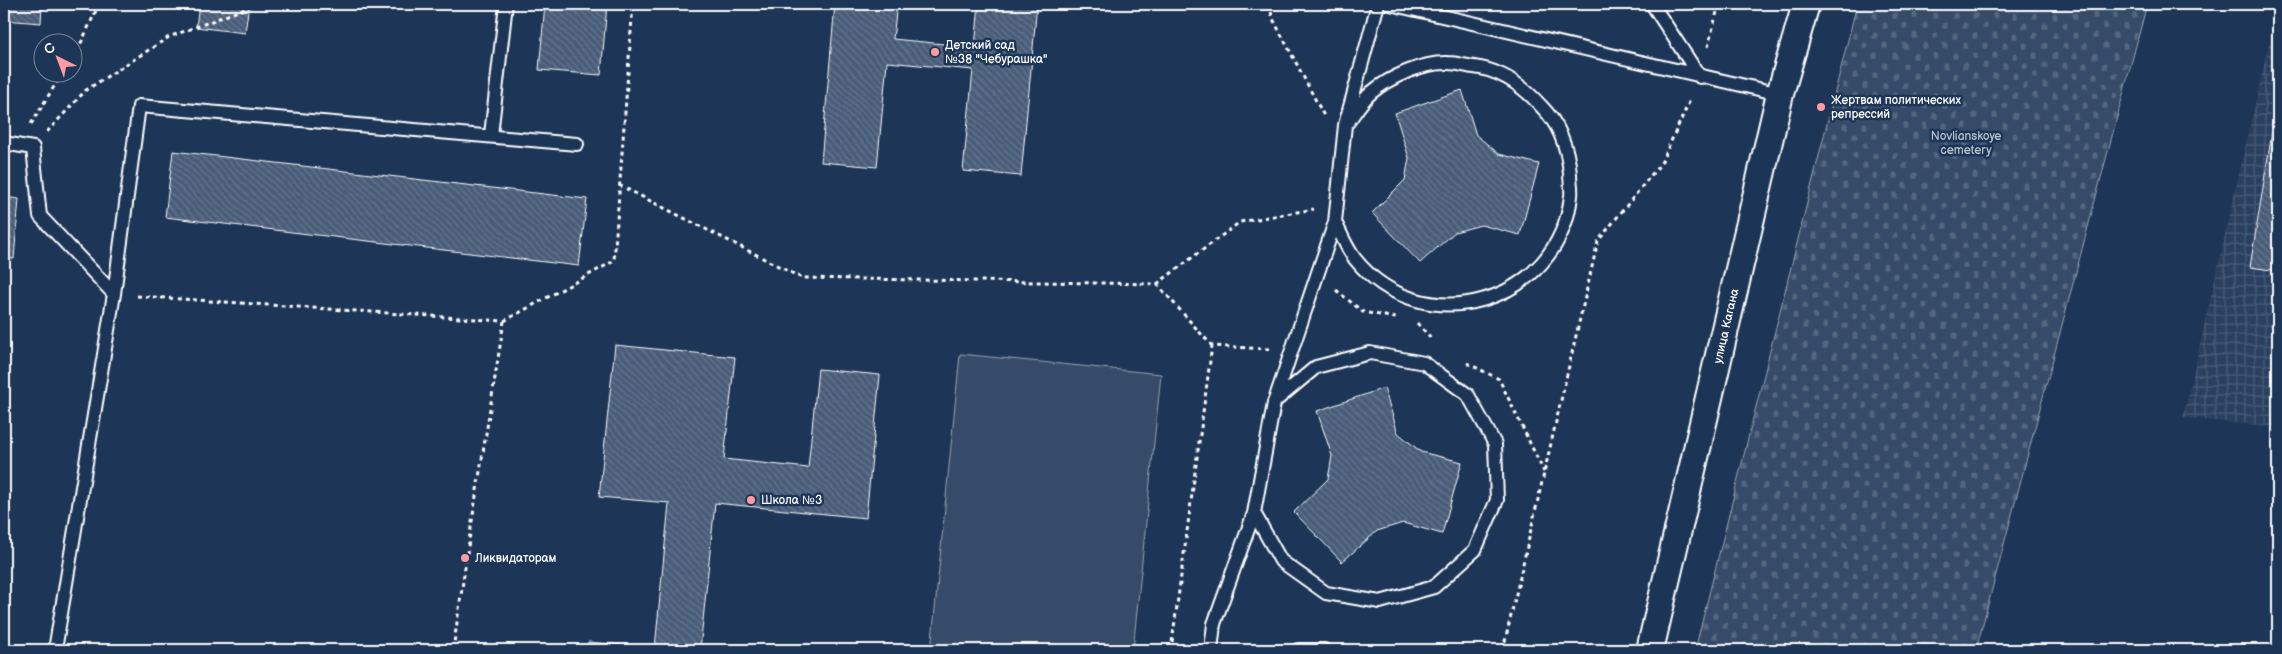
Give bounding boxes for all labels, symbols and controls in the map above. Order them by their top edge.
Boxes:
north arrow [32,32,82,82]
place label: Детский сад №38 "Чебурашка" [945,38,1048,67]
text: С [40,39,59,58]
marker: Детский сад №38 "Чебурашка" [929,46,941,58]
place label: Жертвам политических репрессий [1831,93,1962,122]
marker: Жертвам политических репрессий [1815,101,1827,113]
park label: Novlianskoye cemetery [1931,129,2001,158]
street label: улица Кагана [1711,287,1742,365]
place label: Школа №3 [761,493,822,508]
marker: Школа №3 [745,494,757,506]
place label: Ликвидаторам [474,551,557,566]
marker: Ликвидаторам [459,552,471,564]

